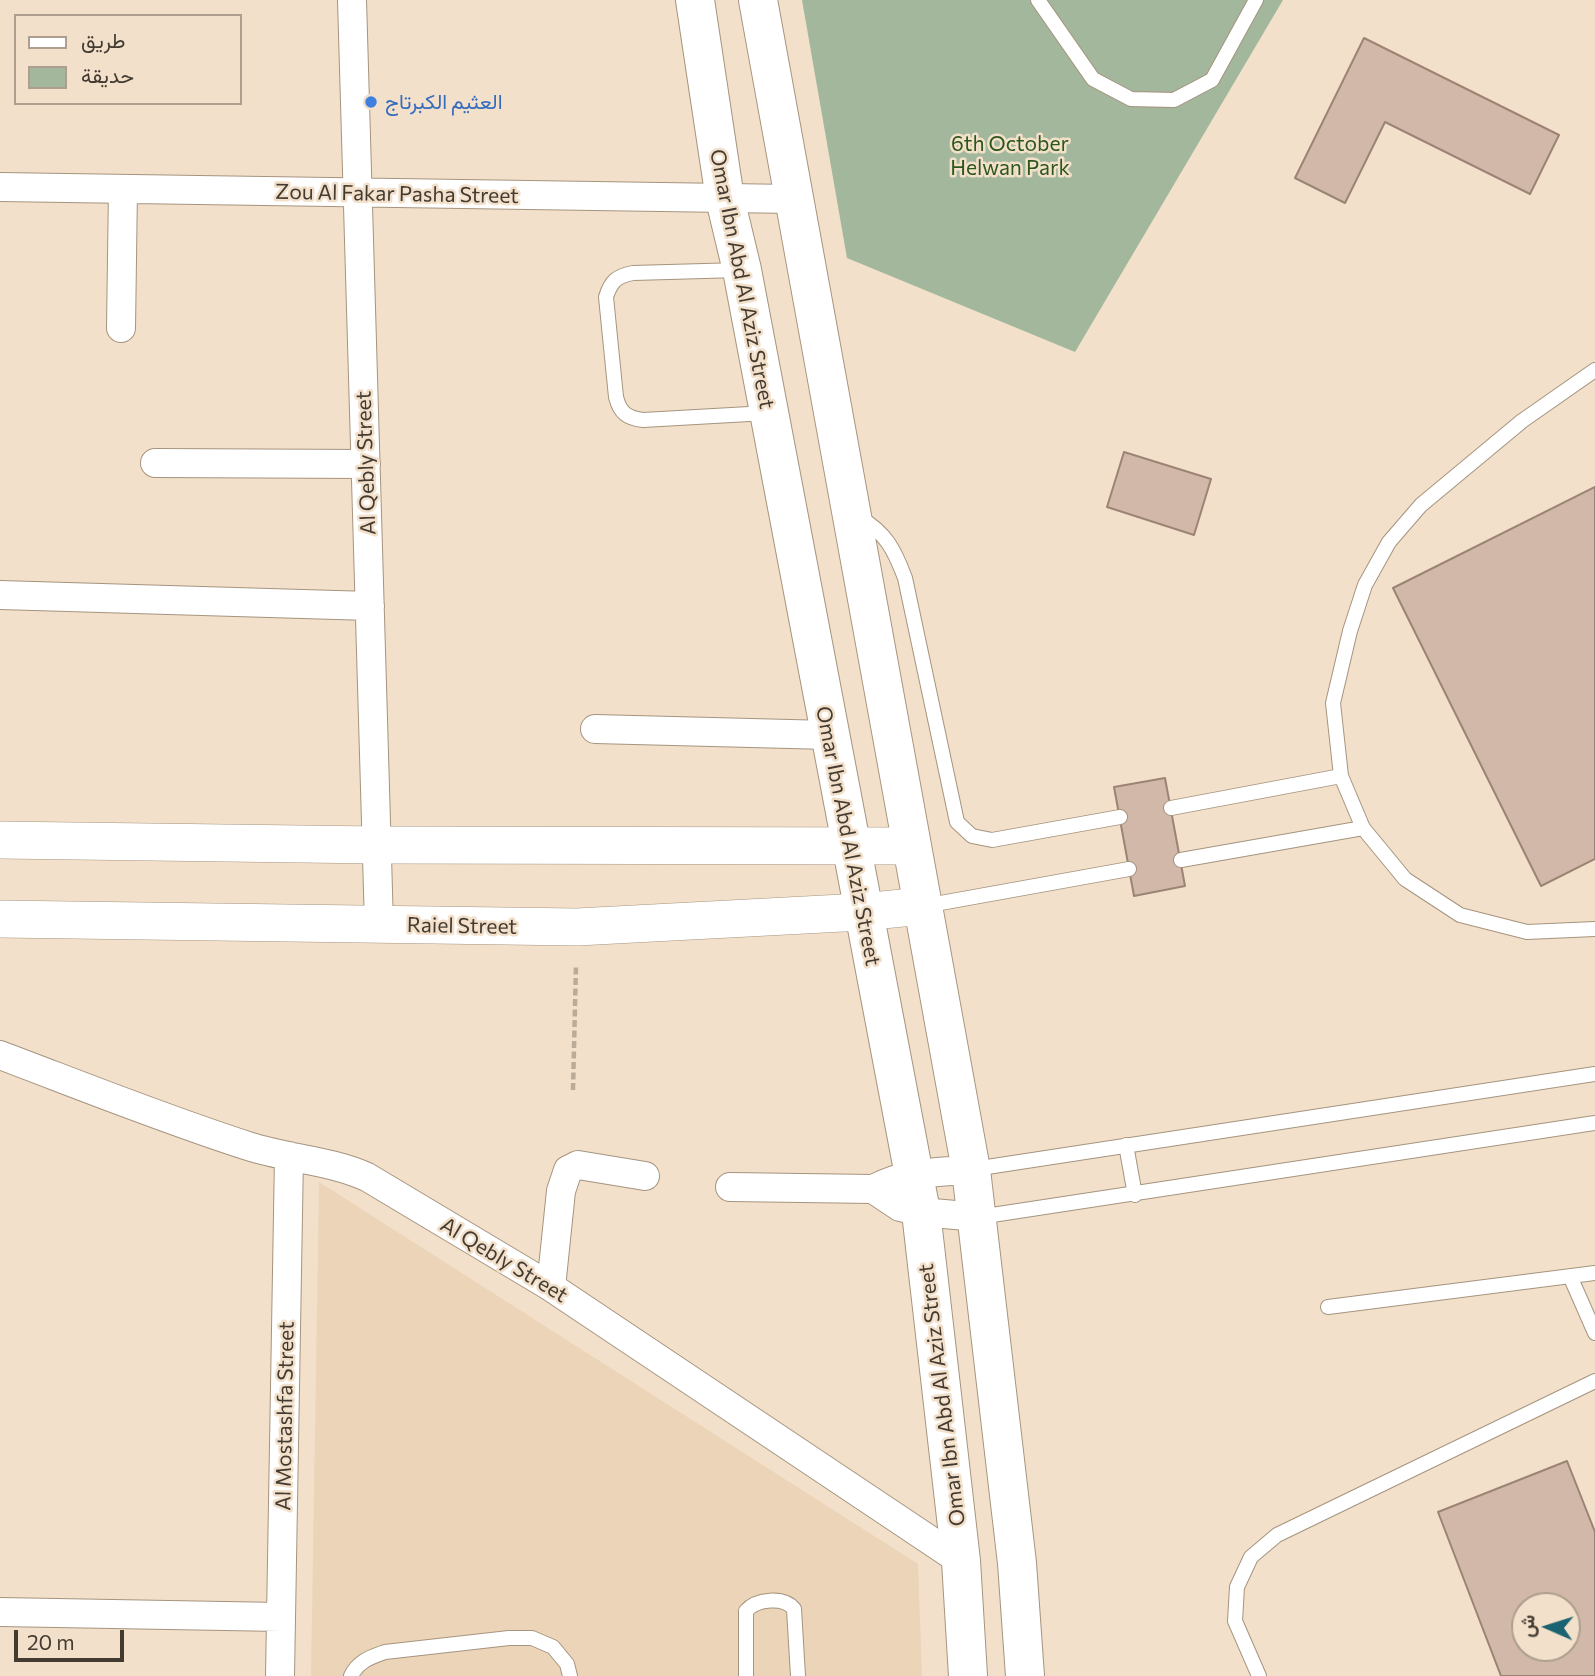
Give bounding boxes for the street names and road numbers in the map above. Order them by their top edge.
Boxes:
street label: Omar Ibn Abd Al Aziz Street [704,147,780,411]
street label: Zou Al Fakar Pasha Street [275,179,519,209]
street label: Al Qebly Street [351,391,381,535]
street label: Omar Ibn Abd Al Aziz Street [810,704,886,968]
street label: Raiel Street [407,912,517,940]
street label: Al Qebly Street [436,1212,572,1308]
street label: Omar Ibn Abd Al Aziz Street [913,1262,971,1528]
street label: Al Mostashfa Street [271,1321,299,1511]

